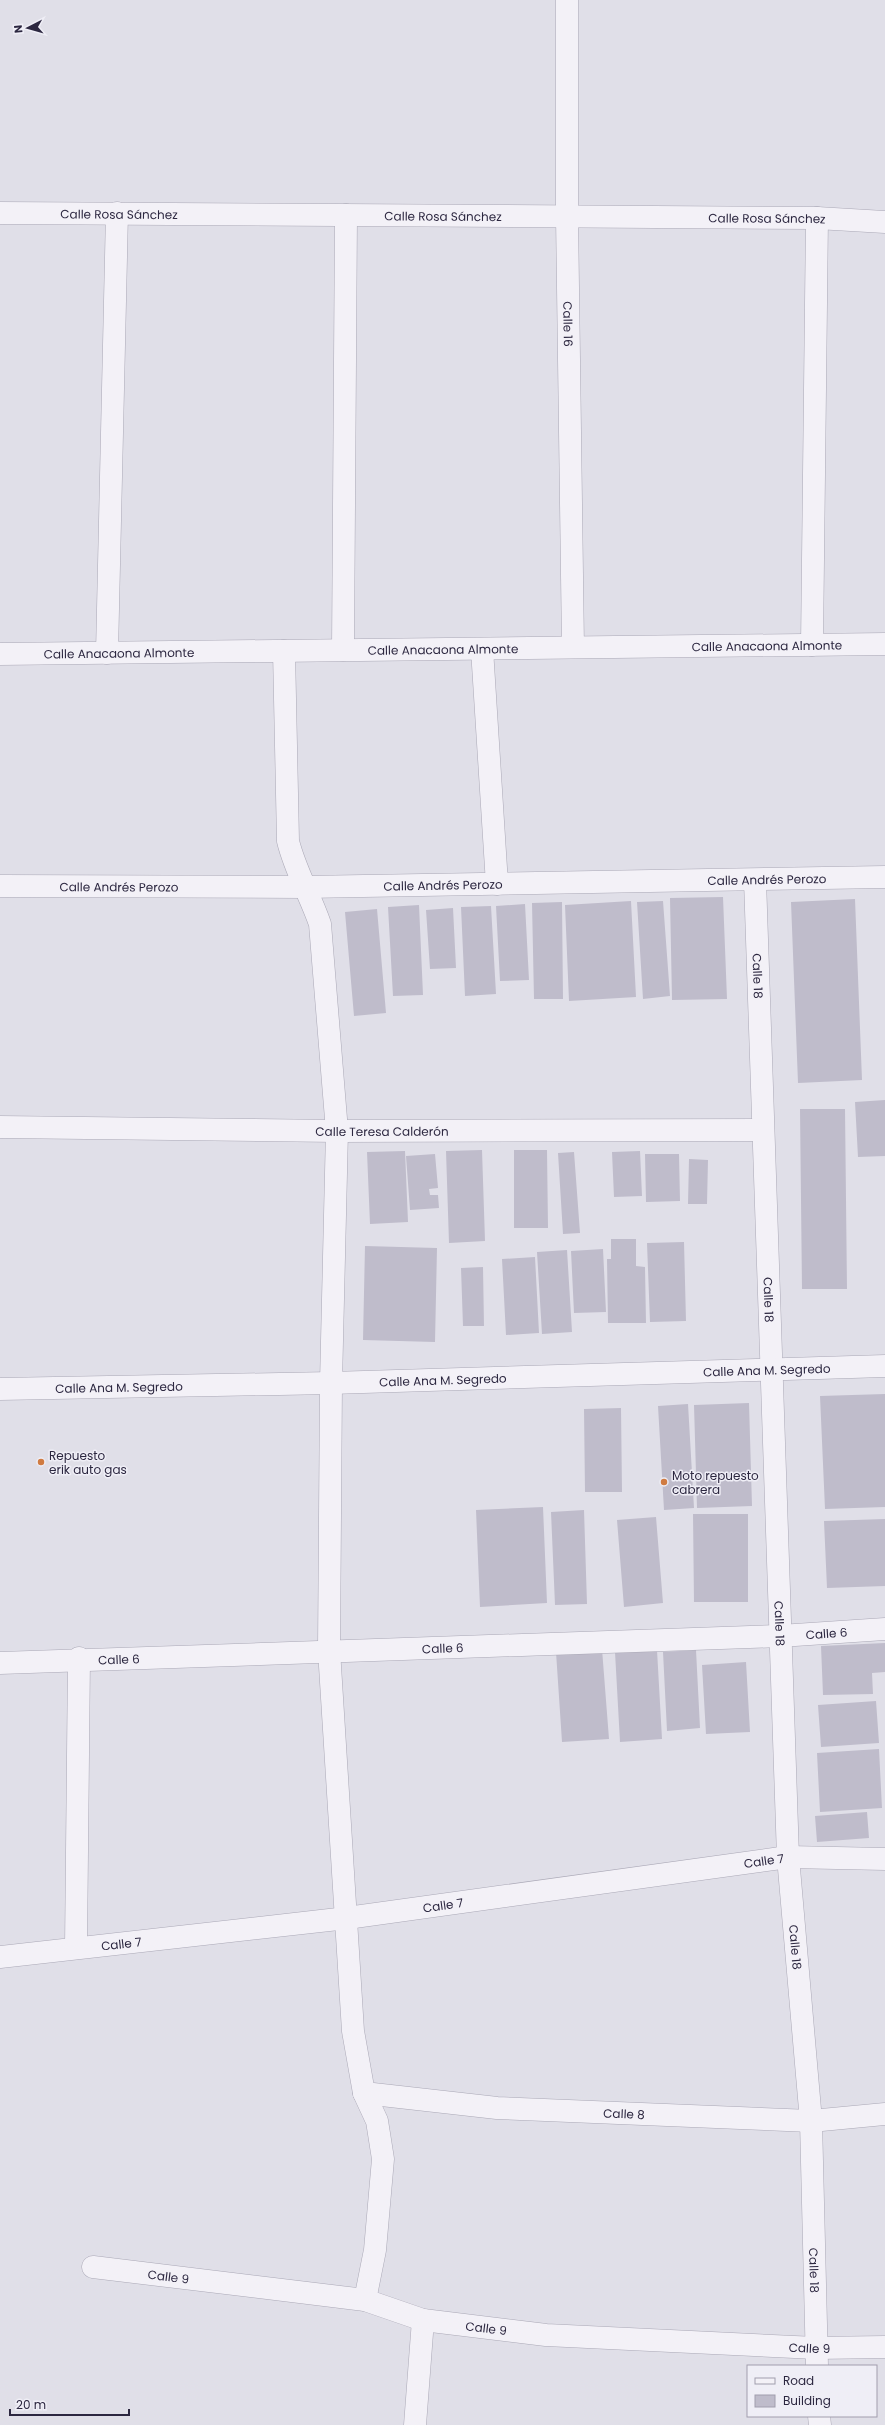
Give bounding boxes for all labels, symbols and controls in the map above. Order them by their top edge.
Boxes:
north arrow [8,8,48,48]
text: N [10,24,26,34]
street label: Calle Rosa Sánchez [60,205,178,223]
street label: Calle Rosa Sánchez [384,207,502,225]
street label: Calle Rosa Sánchez [708,209,826,227]
street label: Calle 16 [560,301,577,347]
street label: Calle Anacaona Almonte [692,636,842,655]
street label: Calle Anacaona Almonte [368,640,518,658]
street label: Calle Anacaona Almonte [44,643,194,662]
street label: Calle Andrés Perozo [707,870,827,889]
street label: Calle Andrés Perozo [383,875,503,894]
street label: Calle Andrés Perozo [59,878,179,895]
street label: Calle 18 [749,953,768,999]
street label: Calle Teresa Calderón [315,1122,449,1140]
street label: Calle 18 [760,1277,778,1323]
street label: Calle Ana M. Segredo [703,1359,831,1380]
street label: Calle Ana M. Segredo [379,1369,507,1390]
street label: Calle Ana M. Segredo [55,1377,183,1396]
place label: Repuesto erik auto gas [49,1447,127,1478]
marker: Repuesto erik auto gas [36,1457,46,1467]
place label: Moto repuesto cabrera [672,1467,759,1498]
marker: Moto repuesto cabrera [659,1477,669,1487]
street label: Calle 18 [771,1601,789,1647]
street label: Calle 6 [805,1623,848,1643]
street label: Calle 6 [422,1638,464,1657]
street label: Calle 6 [98,1650,140,1668]
street label: Calle 7 [743,1849,786,1872]
street label: Calle 7 [422,1893,465,1916]
street label: Calle 18 [785,1924,806,1970]
street label: Calle 7 [100,1933,143,1954]
street label: Calle 8 [603,2104,645,2123]
street label: Calle 18 [806,2248,824,2293]
street label: Calle 9 [147,2265,190,2287]
street label: Calle 9 [465,2317,508,2339]
street label: Calle 9 [788,2338,830,2357]
legend [747,2365,877,2417]
text: Road [783,2372,814,2389]
scale bar [10,2391,129,2417]
text: Building [783,2392,831,2409]
text: 20 m [16,2396,46,2413]

